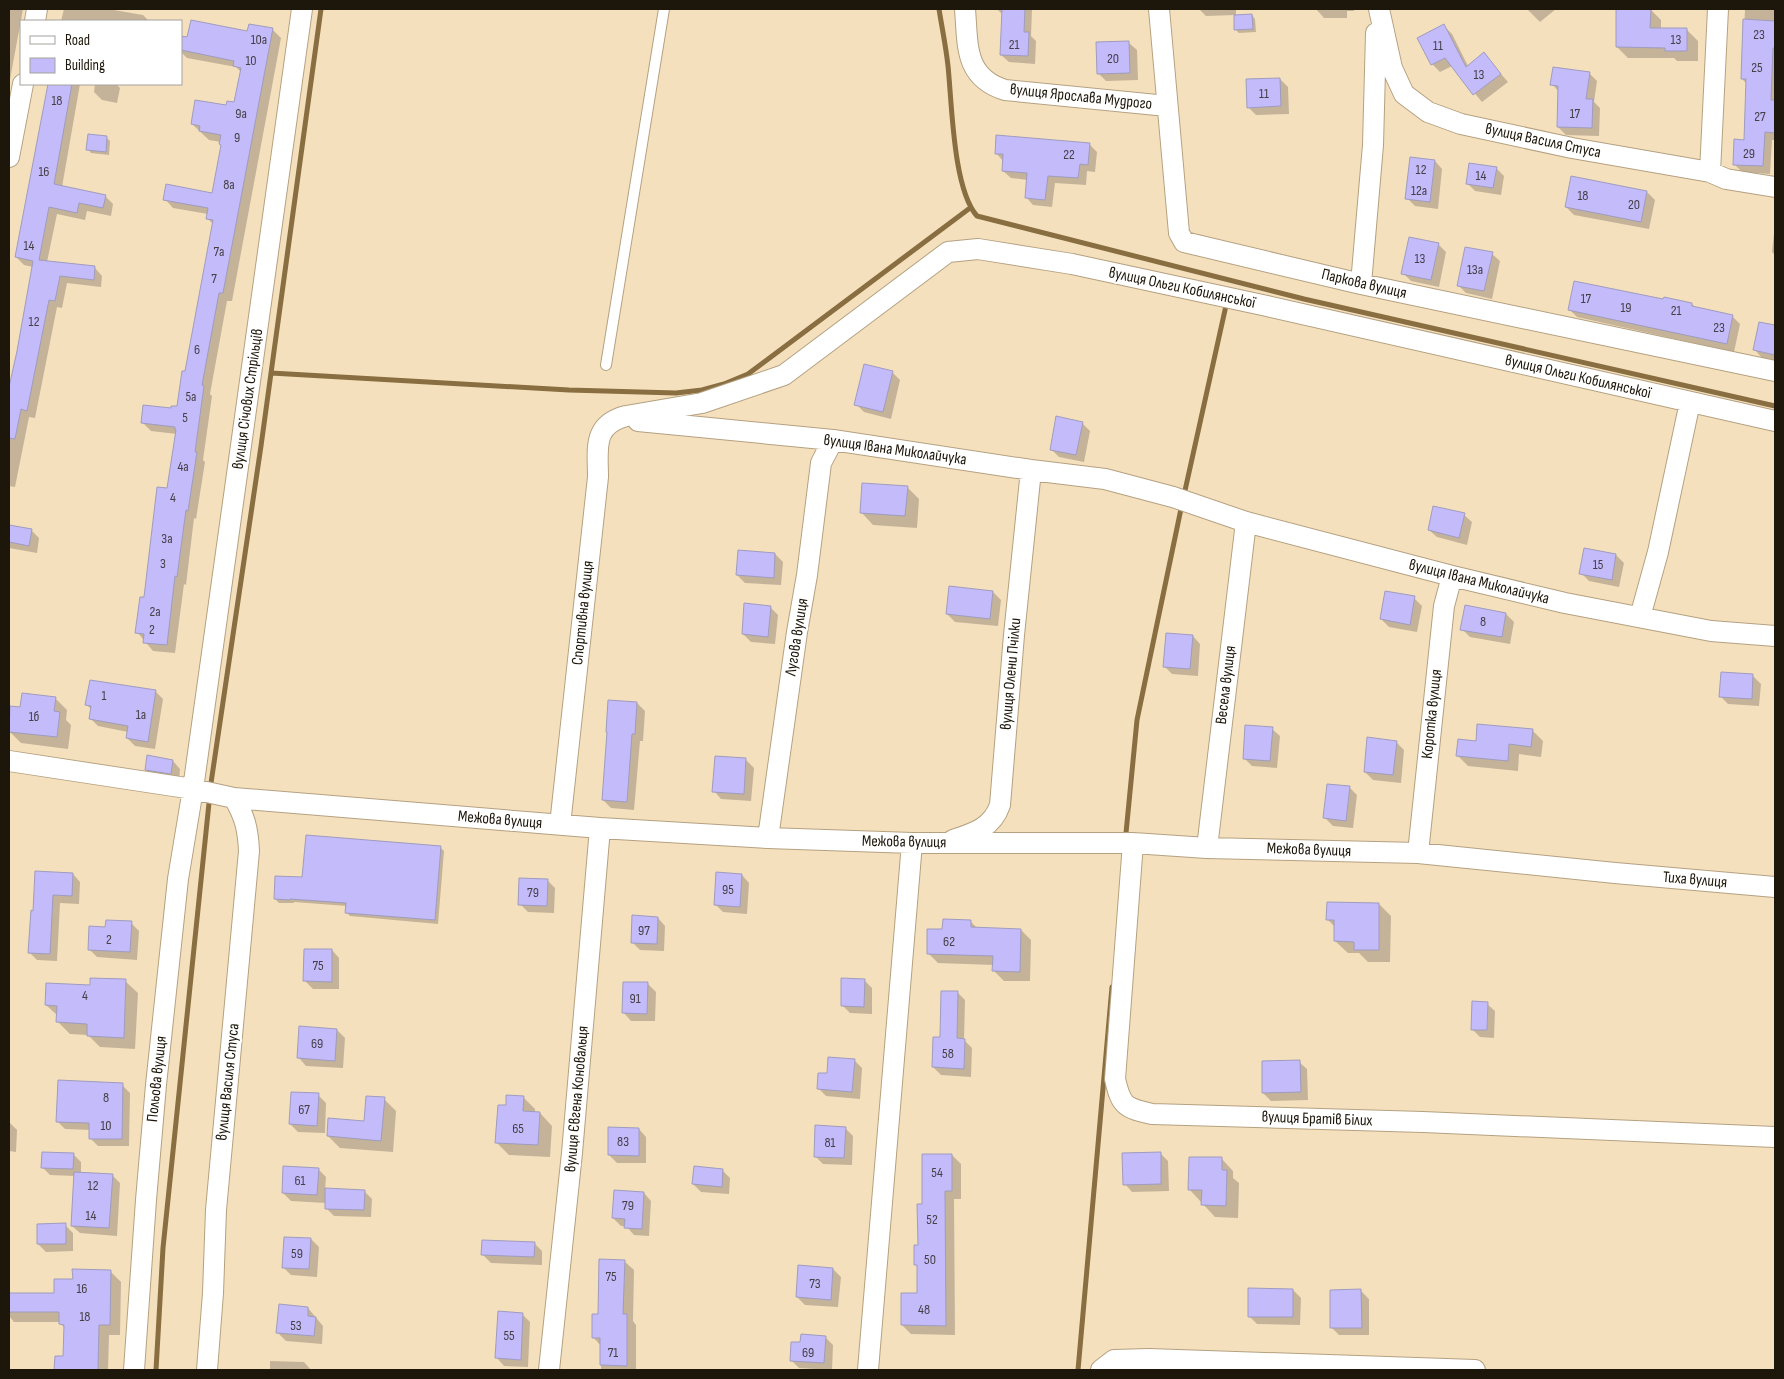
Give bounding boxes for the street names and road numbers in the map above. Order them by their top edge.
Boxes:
street label: вулиця Ярослава Мудрого [1009,80,1153,114]
street label: вулиця Василя Стуса [1483,119,1603,163]
street label: вулиця Ольги Кобилянської [1107,263,1258,313]
street label: Паркова вулиця [1320,265,1408,303]
street label: вулиця Січових Стрільців [229,327,267,471]
street label: вулиця Ольги Кобилянської [1503,351,1654,403]
street label: вулиця Івана Миколайчука [822,431,968,469]
street label: вулиця Івана Миколайчука [1407,555,1551,609]
street label: Спортивна вулиця [568,560,598,666]
street label: Лугова вулиця [781,597,813,678]
street label: вулиця Олени Пчілки [997,617,1025,731]
street label: Весела вулиця [1212,645,1240,725]
street label: Коротка вулиця [1418,668,1446,760]
street label: Межова вулиця [457,807,543,833]
street label: Межова вулиця [862,832,946,852]
street label: Межова вулиця [1266,839,1352,861]
street label: Тиха вулиця [1662,868,1728,892]
street label: вулиця Василя Стуса [212,1022,244,1142]
street label: вулиця Євгена Коновальця [561,1025,593,1173]
street label: Польова вулиця [143,1035,171,1123]
street label: вулиця Братів Білих [1261,1108,1373,1130]

